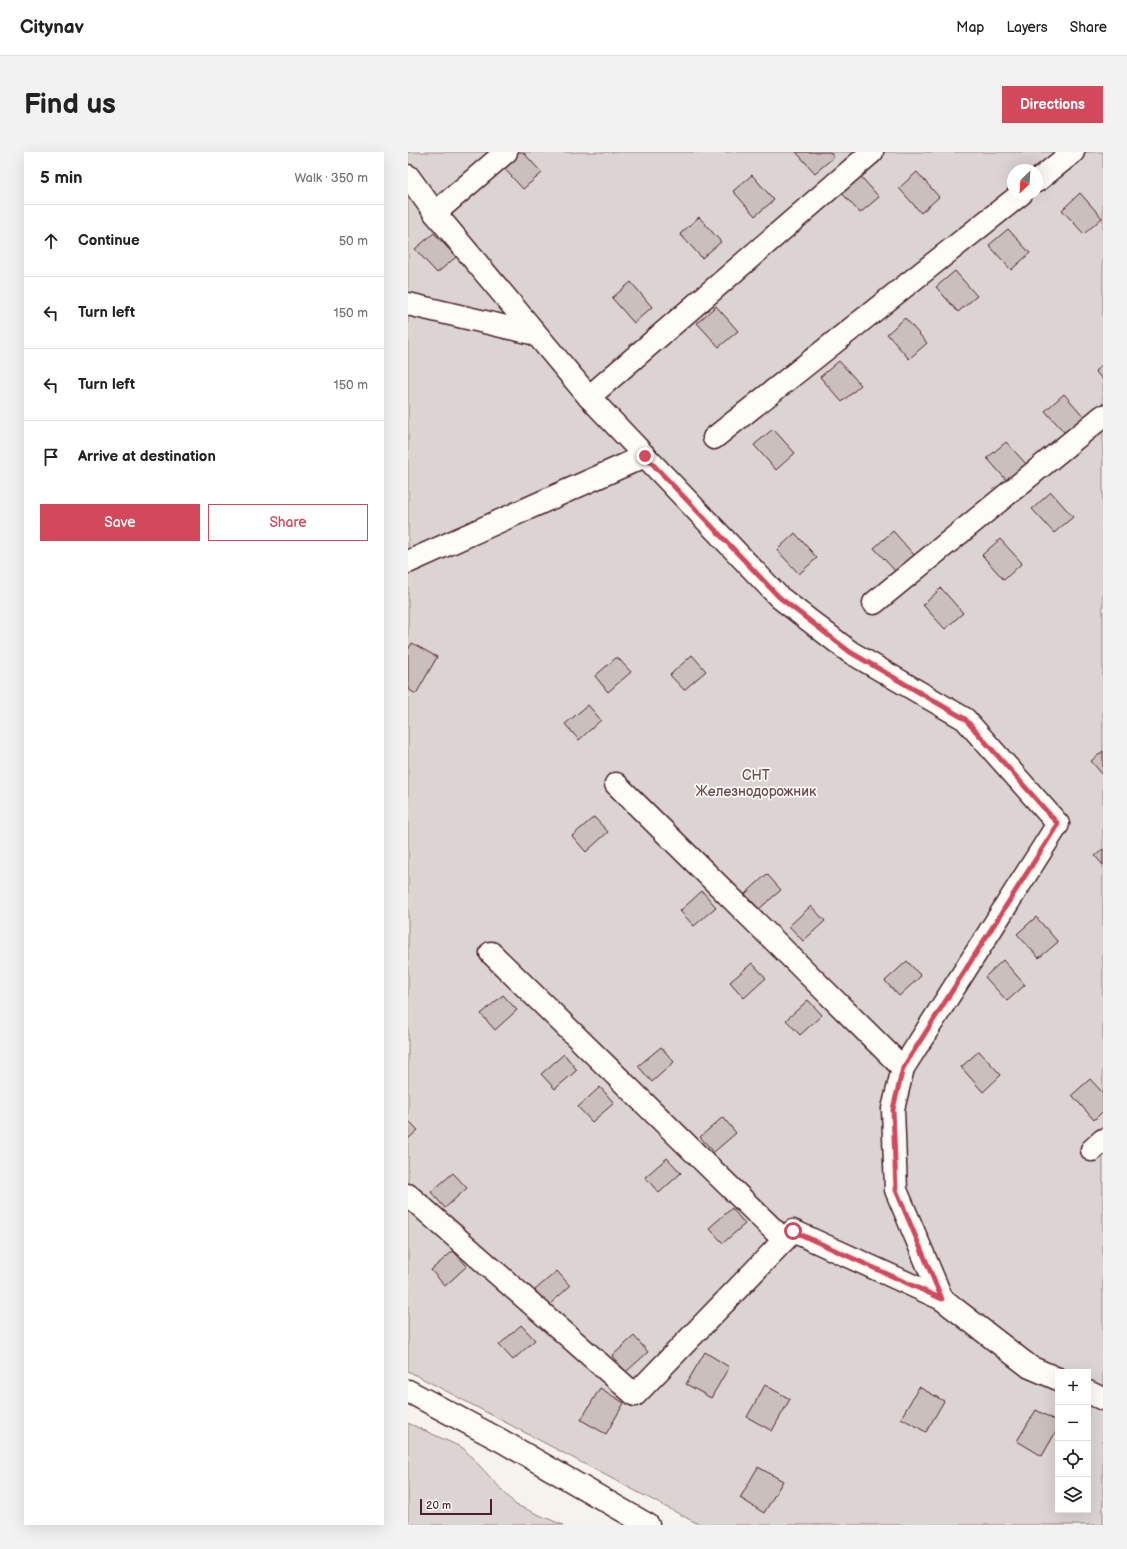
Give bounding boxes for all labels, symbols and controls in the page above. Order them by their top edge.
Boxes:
text: Citynav [20,16,84,39]
text: Map [956,19,984,36]
text: Layers [1006,19,1048,36]
text: Share [1070,19,1107,36]
button: Directions [1002,86,1103,123]
text: Find us [24,88,116,121]
north arrow [1007,164,1043,200]
text: 5 min [40,168,83,188]
text: Walk · 350 m [294,170,368,186]
icon: ahead [40,230,62,252]
text: Continue [78,231,140,250]
text: 50 m [339,233,368,249]
icon: left [40,302,62,324]
text: Turn left [78,303,135,322]
text: 150 m [334,305,368,321]
icon: left [40,374,62,396]
text: Turn left [78,375,135,394]
text: 150 m [334,377,368,393]
icon: arrive [40,446,62,468]
text: Arrive at destination [78,447,216,466]
route end [636,447,654,465]
button: Save [40,504,200,541]
button: Share [208,504,368,541]
park label: СНТ Железнодорожник [695,767,817,800]
route start [784,1222,802,1240]
map controls [1055,1369,1091,1513]
button: + [1055,1369,1091,1405]
button: − [1055,1405,1091,1441]
button: locate [1055,1441,1091,1477]
button: layers [1055,1477,1091,1513]
scale bar [420,1497,492,1516]
text: 20 m [426,1499,451,1512]

